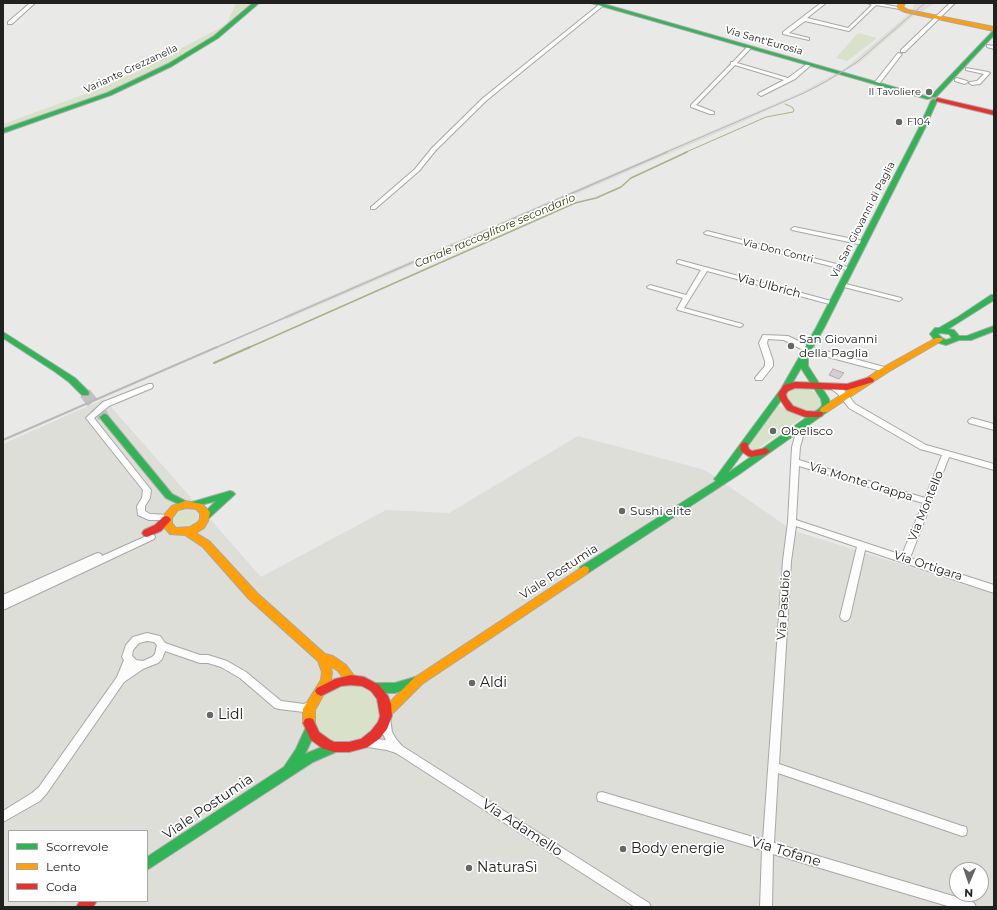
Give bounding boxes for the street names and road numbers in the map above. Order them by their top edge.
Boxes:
street label: Via Sant'Eurosia [724,24,804,58]
street label: Variante Grezzanella [82,42,180,96]
street label: Via San Giovanni di Paglia [828,160,898,280]
street label: Via Don Contri [741,236,815,266]
street label: Via Ulbrich [736,271,802,301]
street label: Via Monte Grappa [807,459,915,505]
street label: Via Montello [905,469,947,543]
street label: Viale Postumia [517,541,601,603]
street label: Via Ortigara [892,548,964,584]
street label: Via Pasubio [774,570,794,640]
street label: Viale Postumia [160,771,256,843]
street label: Via Adamello [479,796,565,860]
street label: Via Tofane [749,833,823,871]

